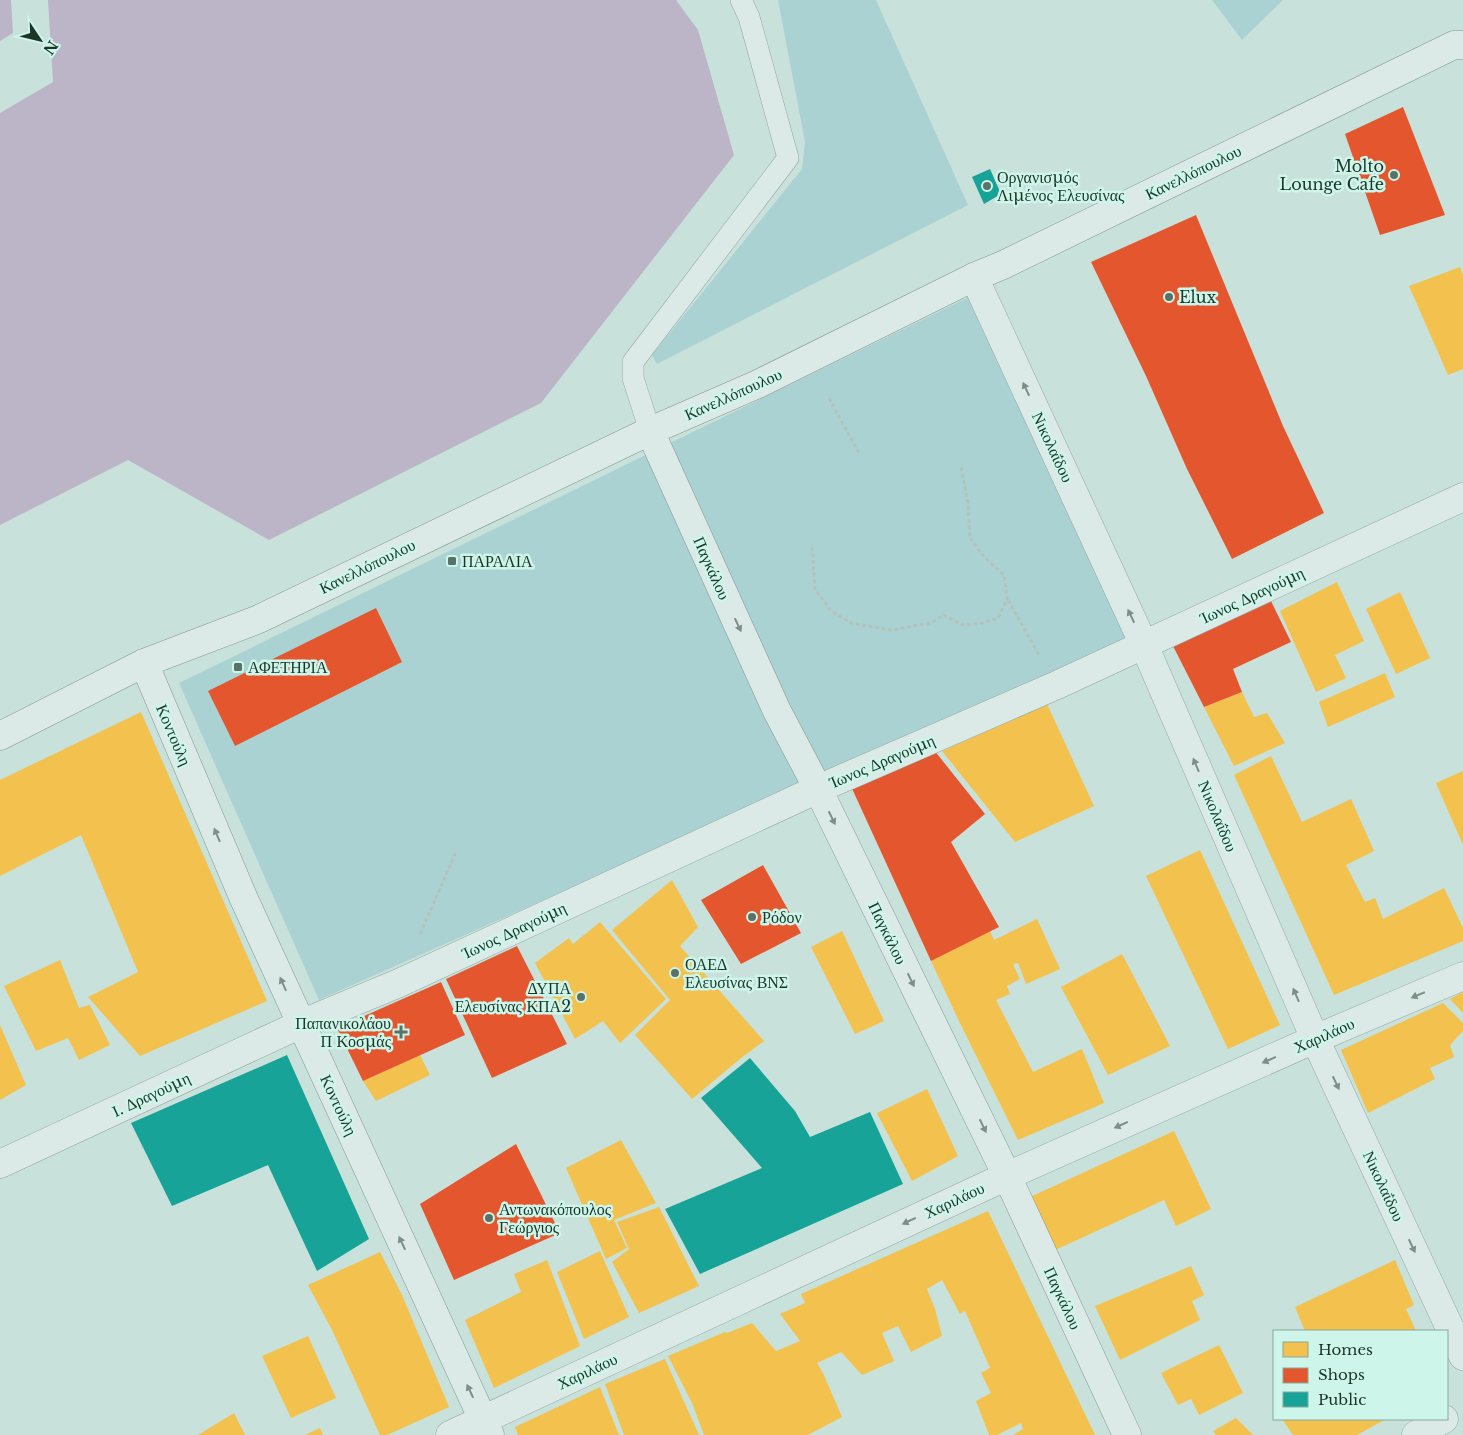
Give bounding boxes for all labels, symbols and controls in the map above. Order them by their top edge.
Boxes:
north arrow [15,15,65,65]
text: N [39,37,62,58]
street label: Κανελλόπουλου [1142,140,1244,204]
place label: Molto Lounge Cafe [1280,156,1384,194]
place label: Οργανισμός Λιμένος Ελευσίνας [997,167,1125,205]
marker: Molto Lounge Cafe [1388,169,1400,181]
marker: Οργανισμός Λιμένος Ελευσίνας [981,180,993,192]
place label: Elux [1179,287,1217,307]
marker: Elux [1163,291,1175,303]
street label: Κανελλόπουλου [681,364,785,424]
one-way arrow [1022,382,1030,396]
street label: Νικολαΐδου [1028,409,1078,485]
street label: Παγκάλου [689,533,735,603]
street label: Κανελλόπουλου [316,534,418,598]
place label: ΠΑΡΑΛΙΑ [462,551,533,571]
marker: ΠΑΡΑΛΙΑ [446,555,458,567]
street label: Ίωνος Δραγούμη [1196,562,1307,628]
one-way arrow [1126,609,1134,623]
one-way arrow [735,618,743,632]
place label: ΑΦΕΤΗΡΙΑ [248,657,328,677]
marker: ΑΦΕΤΗΡΙΑ [232,661,244,673]
street label: Κοντούλη [152,701,196,769]
street label: Ίωνος Δραγούμη [825,730,938,793]
one-way arrow [1192,757,1200,772]
street label: Νικολαΐδου [1194,777,1242,855]
one-way arrow [828,811,837,826]
one-way arrow [213,828,221,842]
street label: Ίωνος Δραγούμη [458,897,569,963]
street label: Παγκάλου [864,899,912,968]
place label: Ρόδον [762,907,802,927]
marker: Ρόδον [746,911,758,923]
place label: ΟΑΕΔ Ελευσίνας ΒΝΣ [685,954,788,992]
marker: ΟΑΕΔ Ελευσίνας ΒΝΣ [669,967,681,979]
one-way arrow [908,973,916,987]
one-way arrow [279,977,287,991]
place label: ΔΥΠΑ Ελευσίνας ΚΠΑ2 [455,978,571,1016]
one-way arrow [1291,987,1299,1002]
marker: ΔΥΠΑ Ελευσίνας ΚΠΑ2 [575,991,587,1003]
one-way arrow [1411,991,1425,999]
place label: Παπανικολάου Π Κοσμάς [295,1013,392,1051]
street label: Χαριλάου [1291,1013,1358,1057]
marker: Παπανικολάου Π Κοσμάς [395,1026,407,1038]
one-way arrow [1262,1056,1276,1064]
street label: Ι. Δραγούμη [109,1067,193,1121]
street label: Κοντούλη [316,1071,362,1139]
one-way arrow [1332,1076,1340,1090]
one-way arrow [979,1119,987,1133]
one-way arrow [1114,1122,1128,1130]
street label: Νικολαΐδου [1359,1148,1409,1224]
street label: Χαριλάου [921,1177,987,1223]
place label: Αντωνακόπουλος Γεώργιος [499,1199,612,1237]
marker: Αντωνακόπουλος Γεώργιος [483,1212,495,1224]
one-way arrow [902,1218,916,1226]
one-way arrow [398,1236,406,1250]
one-way arrow [1408,1239,1416,1254]
street label: Παγκάλου [1040,1263,1086,1333]
legend [1273,1330,1448,1420]
text: Homes [1318,1340,1373,1359]
street label: Χαριλάου [554,1348,620,1394]
text: Shops [1318,1365,1365,1384]
one-way arrow [465,1384,473,1398]
text: Public [1318,1390,1366,1409]

